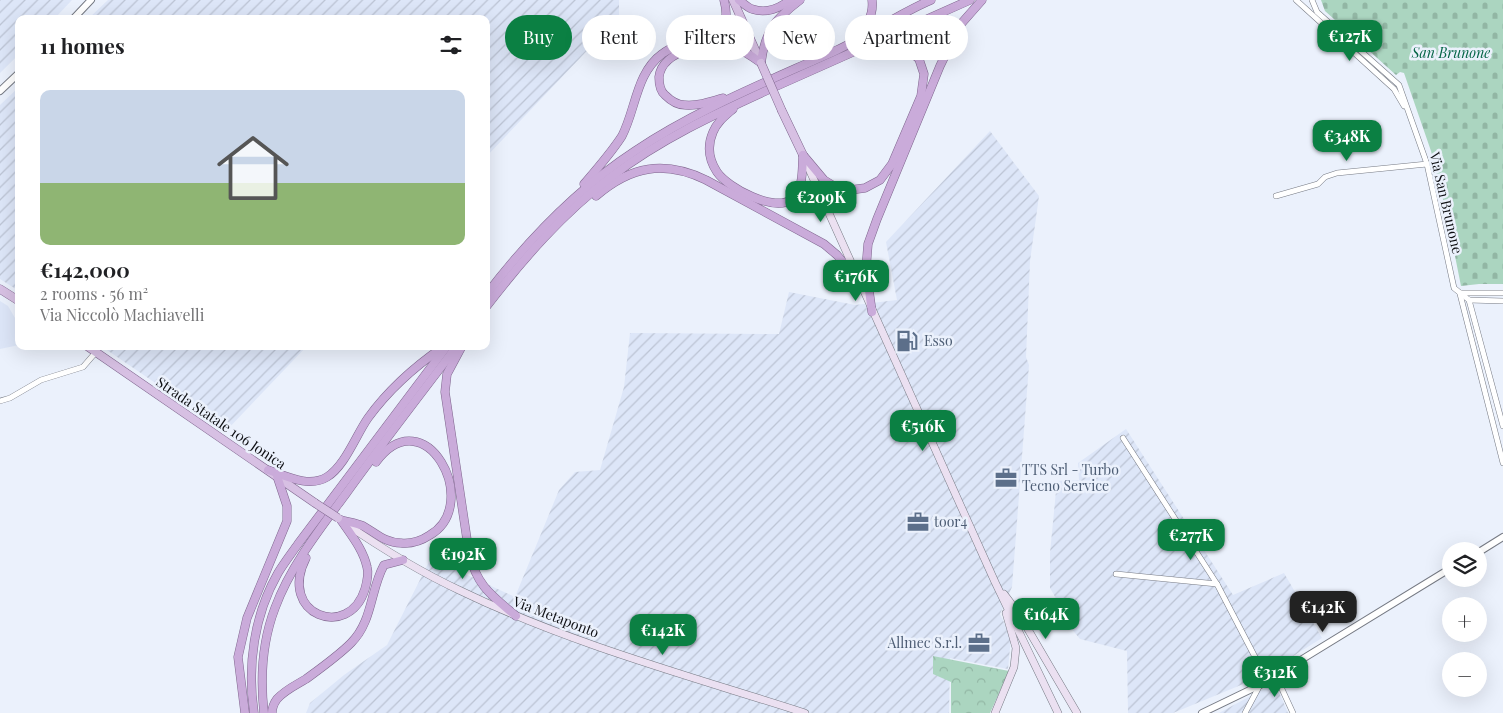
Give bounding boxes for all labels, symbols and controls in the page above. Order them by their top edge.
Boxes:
chip: Buy [505,15,572,60]
chip: Rent [582,15,656,60]
chip: Filters [666,15,754,60]
chip: New [764,15,835,60]
chip: Apartment [845,15,968,60]
pin: €127K [1315,20,1385,62]
text: €127K [1328,25,1372,46]
text: 11 homes [40,31,125,59]
icon: filters [437,31,465,59]
park label: San Brunone [1411,43,1490,62]
pin: €348K [1312,120,1382,162]
icon: home [208,123,298,213]
text: €348K [1324,125,1370,146]
street label: Via San Brunone [1425,149,1467,256]
pin: €209K [786,180,856,223]
text: €209K [796,186,846,207]
text: €142,000 [40,255,130,283]
pin: €176K [821,260,891,302]
text: €176K [834,265,878,286]
text: 2 rooms · 56 m² [40,283,148,304]
text: Via Niccolò Machiavelli [40,304,204,325]
fuel station icon: Esso [894,328,920,354]
place label: Esso [924,331,953,350]
street label: Strada Statale 106 Jonica [153,372,290,473]
pin: €516K [888,410,958,452]
text: €516K [901,415,945,436]
place label: TTS Srl - Turbo Tecno Service [1022,460,1119,495]
office icon: TTS Srl - Turbo Tecno Service [993,465,1019,491]
office icon: toor4 [905,509,931,535]
place label: toor4 [934,512,968,531]
pin: €277K [1156,518,1226,561]
text: €277K [1169,524,1213,545]
pin: €192K [428,538,498,580]
map controls [1442,542,1487,697]
button: layers [1442,542,1487,587]
text: €192K [441,543,486,564]
pin: €142K [1288,590,1358,633]
street label: Via Metaponto [510,591,602,642]
text: €142K [1301,596,1345,617]
button: + [1442,597,1487,642]
pin: €164K [1011,598,1081,640]
text: €164K [1023,603,1069,624]
pin: €142K [628,614,698,656]
text: €142K [641,619,685,640]
office icon: Allmec S.r.l. [966,630,992,656]
place label: Allmec S.r.l. [887,633,962,652]
button: − [1442,652,1487,697]
pin: €312K [1240,656,1310,698]
text: €312K [1253,661,1297,682]

